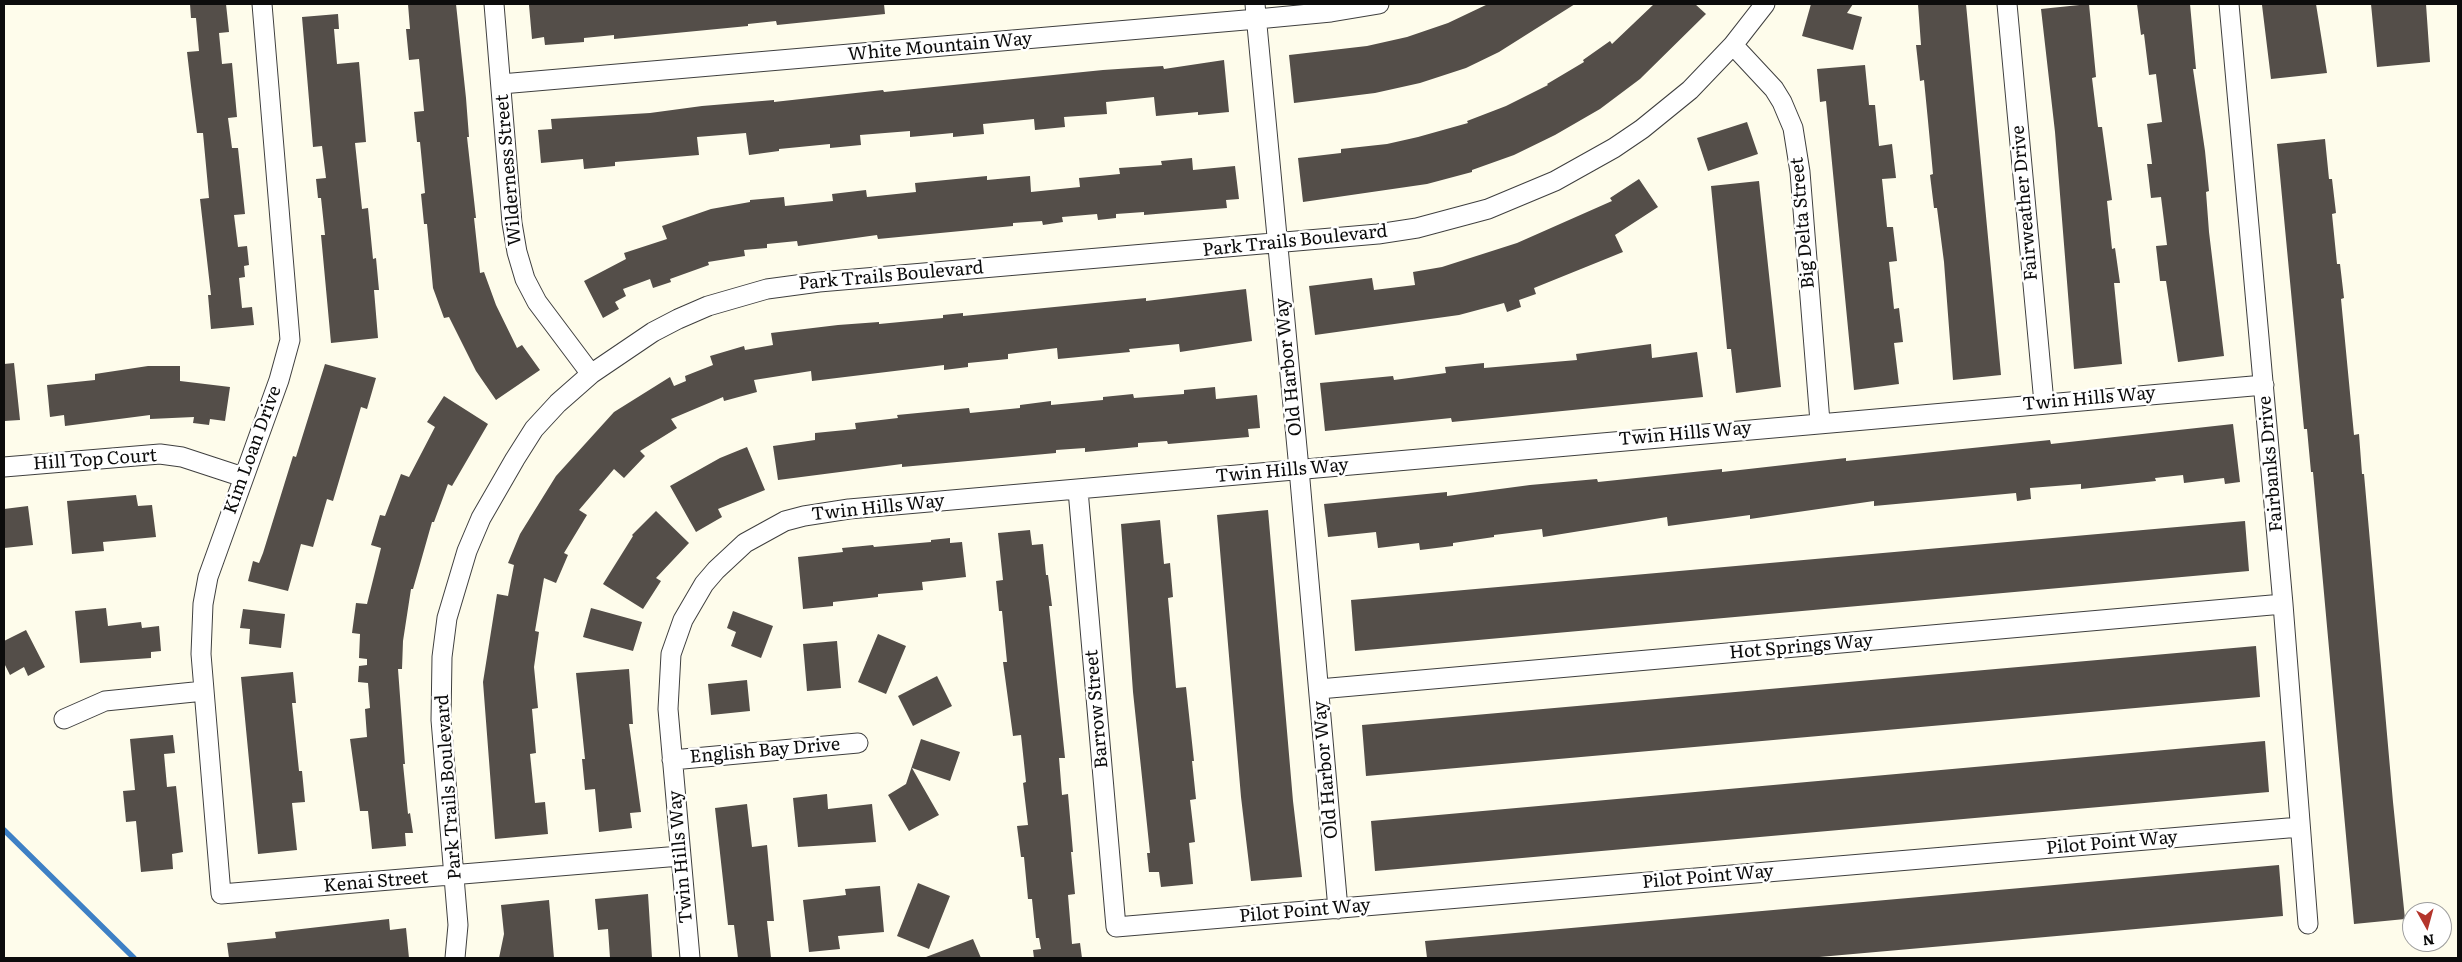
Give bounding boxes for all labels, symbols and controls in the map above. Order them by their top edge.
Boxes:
street label: White Mountain Way [847,28,1033,66]
street label: Wilderness Street [492,93,526,247]
street label: Fairweather Drive [2007,124,2043,282]
street label: Big Delta Street [1786,156,1820,290]
street label: Park Trails Boulevard [1201,221,1389,261]
street label: Park Trails Boulevard [798,257,984,295]
street label: Old Harbor Way [1271,297,1307,437]
street label: Twin Hills Way [2021,382,2157,416]
street label: Kim Loan Drive [220,383,286,517]
street label: Fairbanks Drive [2254,395,2288,533]
street label: Twin Hills Way [1617,417,1753,451]
street label: Hill Top Court [32,445,158,475]
street label: Twin Hills Way [1214,454,1350,488]
street label: Twin Hills Way [810,490,946,526]
street label: Hot Springs Way [1728,630,1874,664]
street label: Barrow Street [1081,649,1113,769]
street label: Park Trails Boulevard [432,694,466,880]
street label: Old Harbor Way [1309,700,1343,840]
street label: English Bay Drive [689,734,841,768]
street label: Twin Hills Way [664,789,698,925]
street label: Pilot Point Way [2045,826,2179,860]
street label: Pilot Point Way [1641,860,1775,894]
street label: Kenai Street [323,867,429,897]
street label: Pilot Point Way [1238,894,1372,928]
north arrow [2402,902,2452,952]
text: N [2422,930,2436,952]

